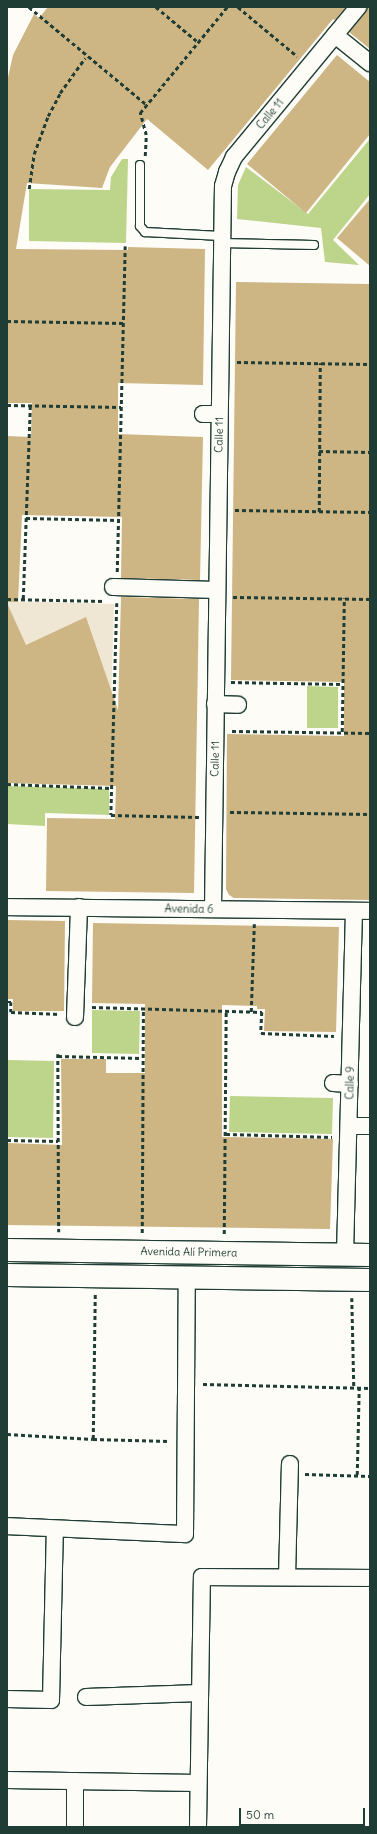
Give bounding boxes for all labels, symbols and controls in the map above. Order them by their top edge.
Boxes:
street label: Calle 11 [253,96,287,132]
street label: Calle 11 [212,417,226,453]
street label: Calle 11 [208,741,222,777]
street label: Avenida 6 [164,902,214,916]
street label: Calle 9 [343,1066,357,1100]
street label: Avenida Alí Primera [140,1245,238,1259]
scale bar [241,1800,367,1826]
text: 50 m [246,1807,274,1822]

